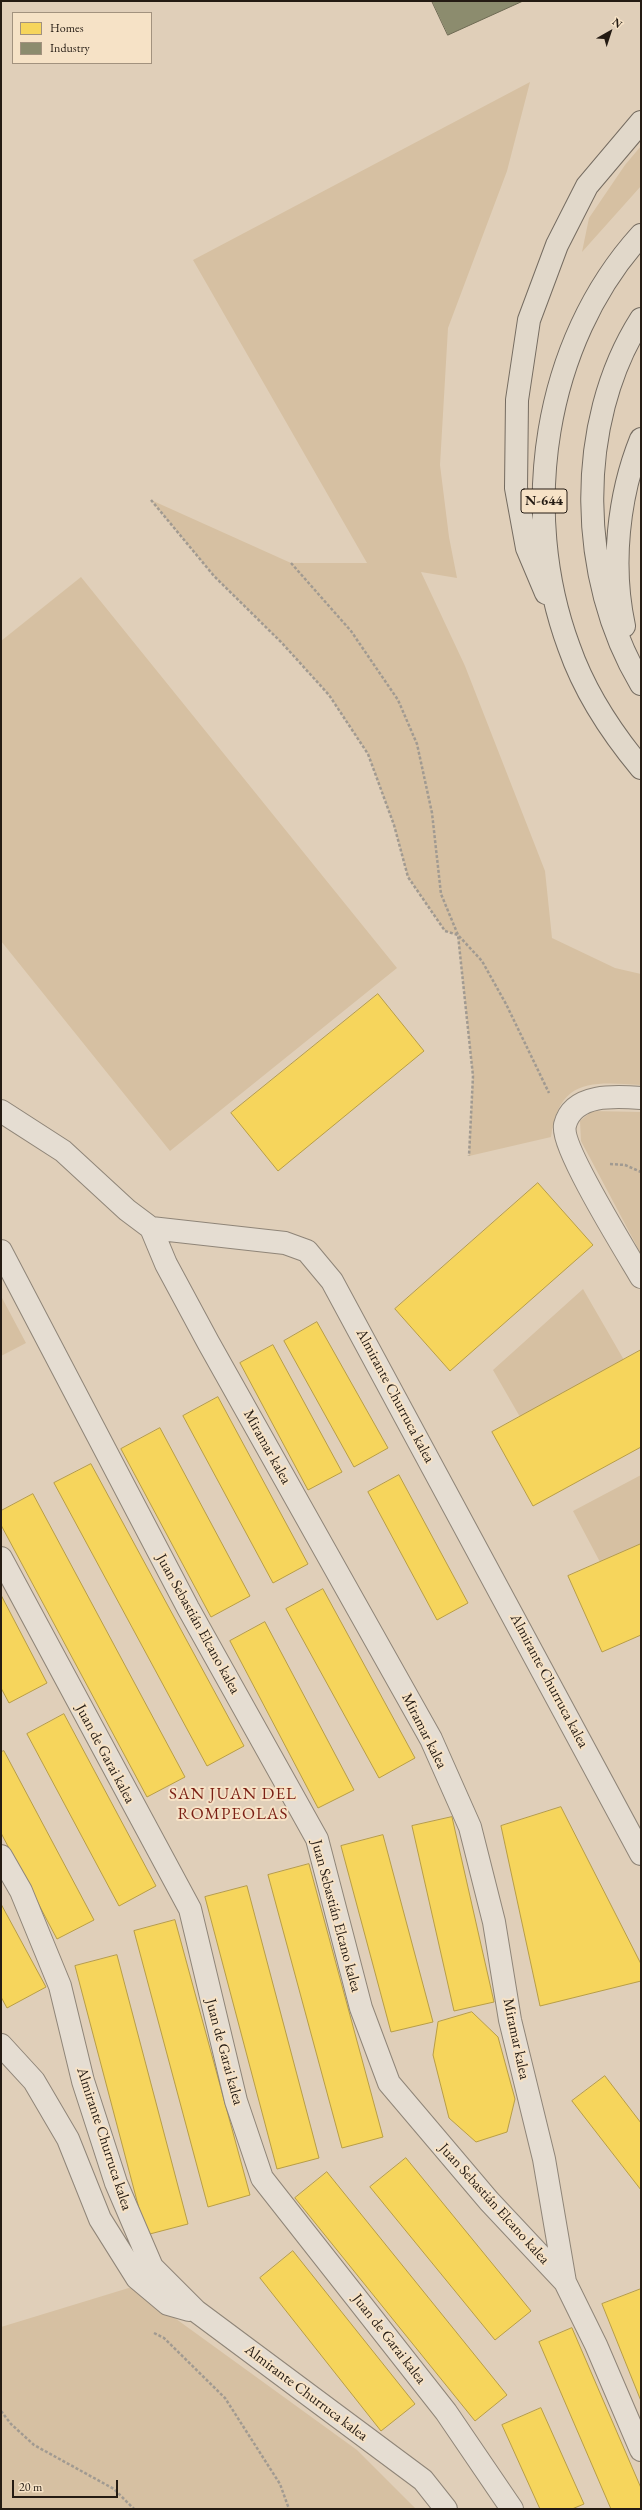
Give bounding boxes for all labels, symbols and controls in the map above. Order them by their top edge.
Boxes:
legend [12,12,152,64]
north arrow [590,12,630,52]
text: N [610,14,625,31]
text: Homes [50,20,84,36]
text: Industry [50,40,90,56]
road number: N-644 [521,489,567,513]
street label: Almirante Churruca kalea [352,1326,438,1466]
street label: Miramar kalea [239,1407,295,1487]
street label: Juan Sebastián Elcano kalea [152,1551,244,1697]
street label: Almirante Churruca kalea [506,1611,592,1751]
street label: Miramar kalea [397,1690,451,1772]
street label: Juan de Garai kalea [71,1701,139,1807]
district label: SAN JUAN DEL ROMPEOLAS [169,1784,297,1824]
street label: Juan Sebastián Elcano kalea [307,1838,365,1994]
street label: Juan de Garai kalea [201,1997,247,2107]
street label: Miramar kalea [499,1997,533,2081]
street label: Almirante Churruca kalea [72,2065,136,2213]
street label: Juan Sebastián Elcano kalea [435,2140,553,2268]
street label: Juan de Garai kalea [348,2290,430,2388]
street label: Almirante Churruca kalea [241,2341,371,2445]
scale bar [14,2472,120,2498]
text: 20 m [19,2479,42,2495]

